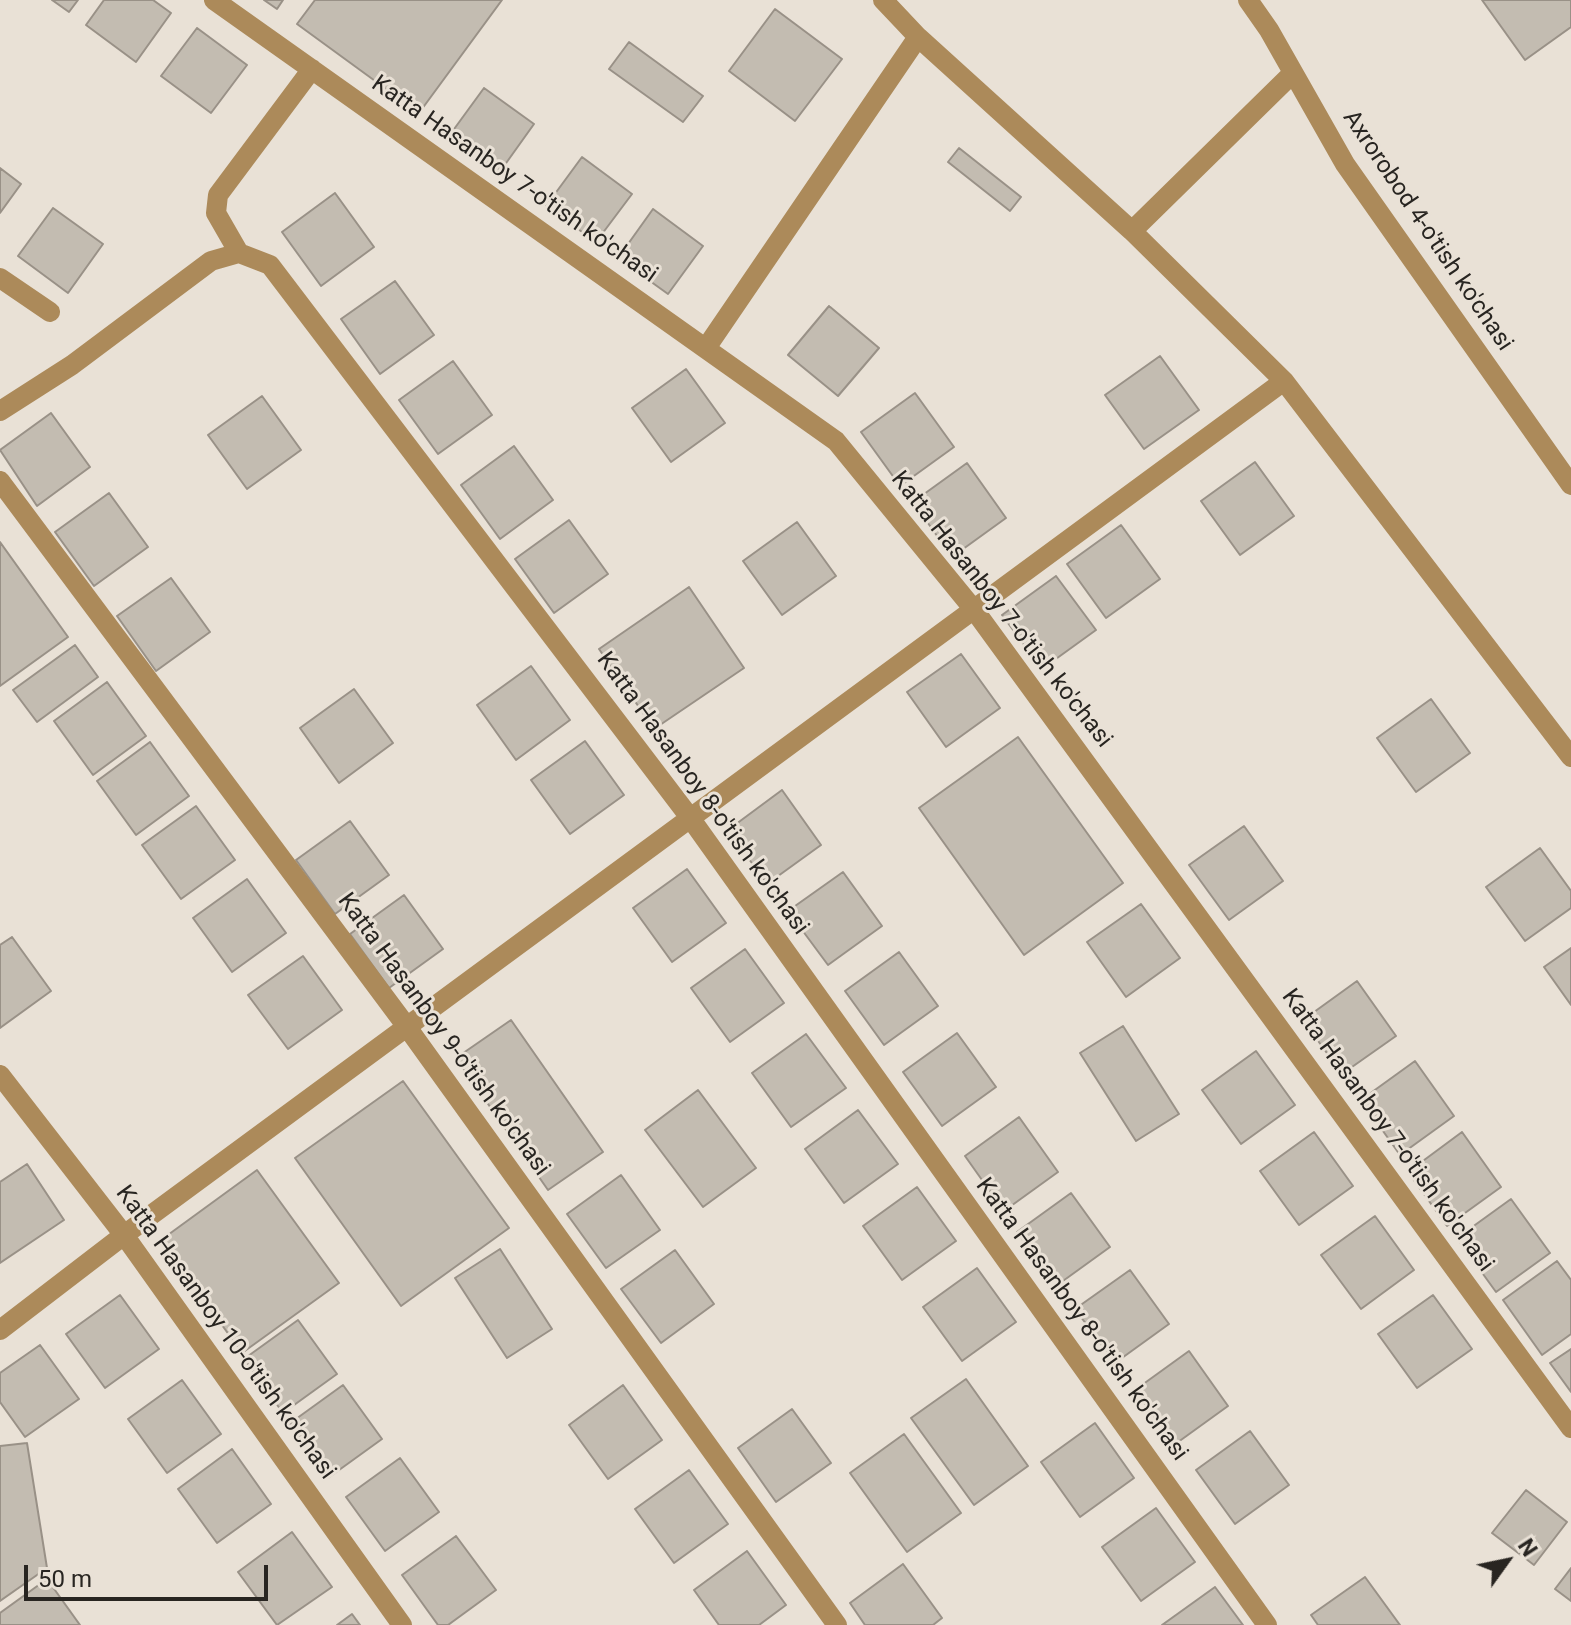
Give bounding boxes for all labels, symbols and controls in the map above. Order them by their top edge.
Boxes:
street label: Katta Hasanboy 7-o'tish ko'chasi [365,70,663,290]
street label: Axrorobod 4-o'tish ko'chasi [1336,105,1518,357]
street label: Katta Hasanboy 7-o'tish ko'chasi [884,466,1118,754]
street label: Katta Hasanboy 8-o'tish ko'chasi [590,647,814,941]
street label: Katta Hasanboy 9-o'tish ko'chasi [331,888,555,1182]
street label: Katta Hasanboy 7-o'tish ko'chasi [1275,984,1499,1278]
street label: Katta Hasanboy 8-o'tish ko'chasi [969,1173,1193,1467]
street label: Katta Hasanboy 10-o'tish ko'chasi [109,1181,341,1485]
north arrow [1467,1521,1547,1601]
text: N [1513,1534,1542,1561]
scale bar [28,1549,272,1599]
text: 50 m [38,1565,92,1593]

